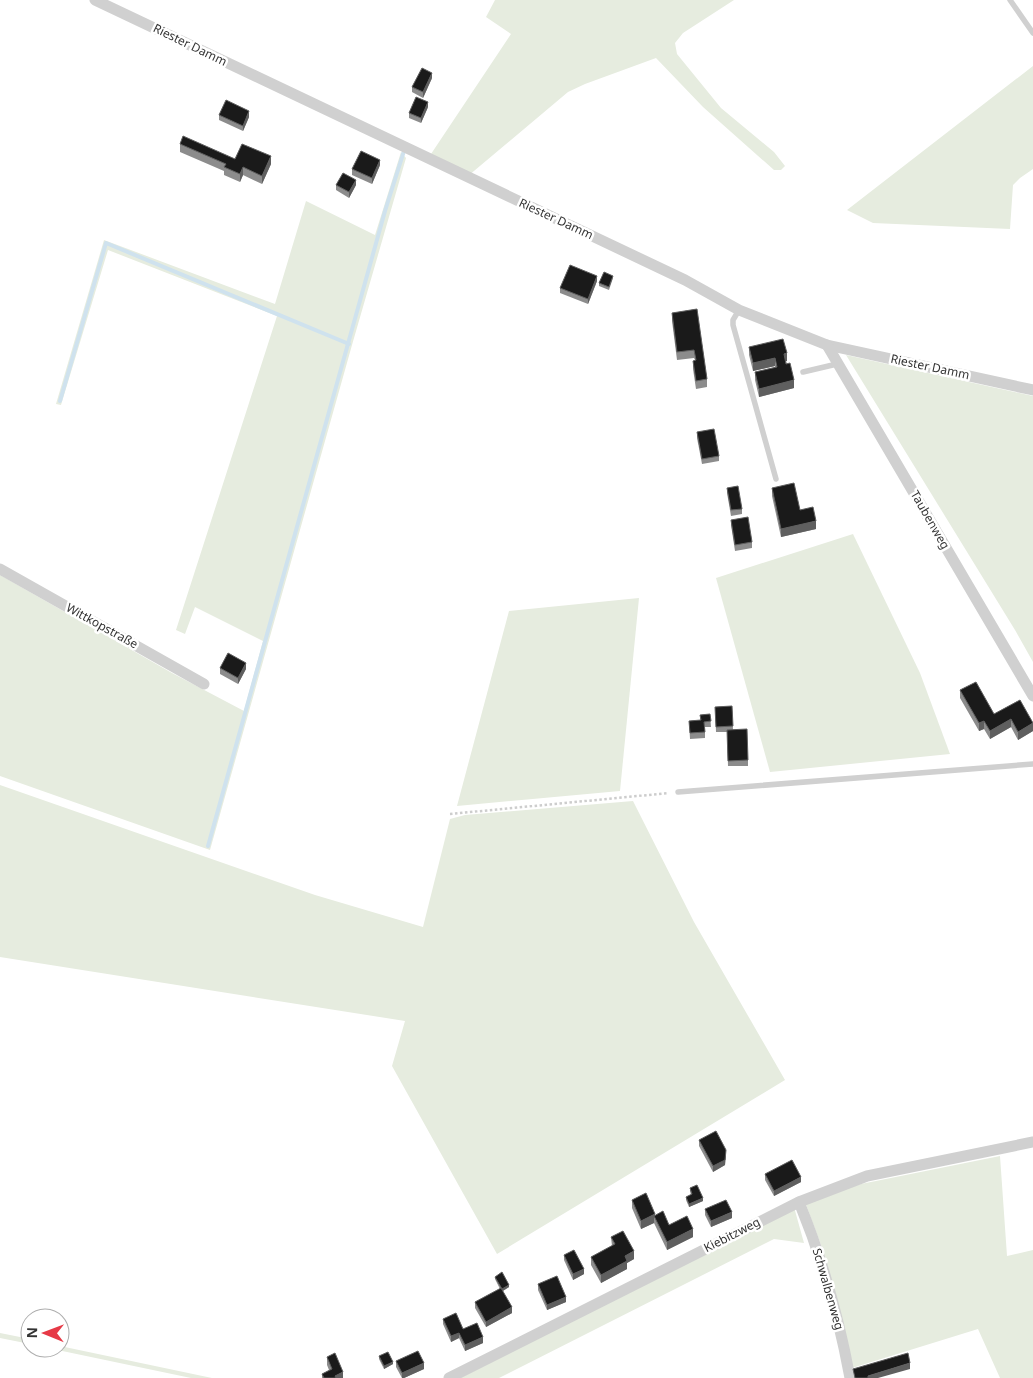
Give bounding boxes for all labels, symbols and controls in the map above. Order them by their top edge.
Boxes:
street label: Riester Damm [150,19,230,70]
street label: Riester Damm [516,194,596,243]
street label: Riester Damm [889,350,971,383]
street label: Taubenweg [907,487,954,552]
street label: Wittkopstraße [63,599,141,652]
street label: Kiebitzweg [701,1213,763,1256]
street label: Schwalbenweg [809,1246,848,1332]
north arrow [20,1308,70,1358]
text: N [22,1327,41,1339]

